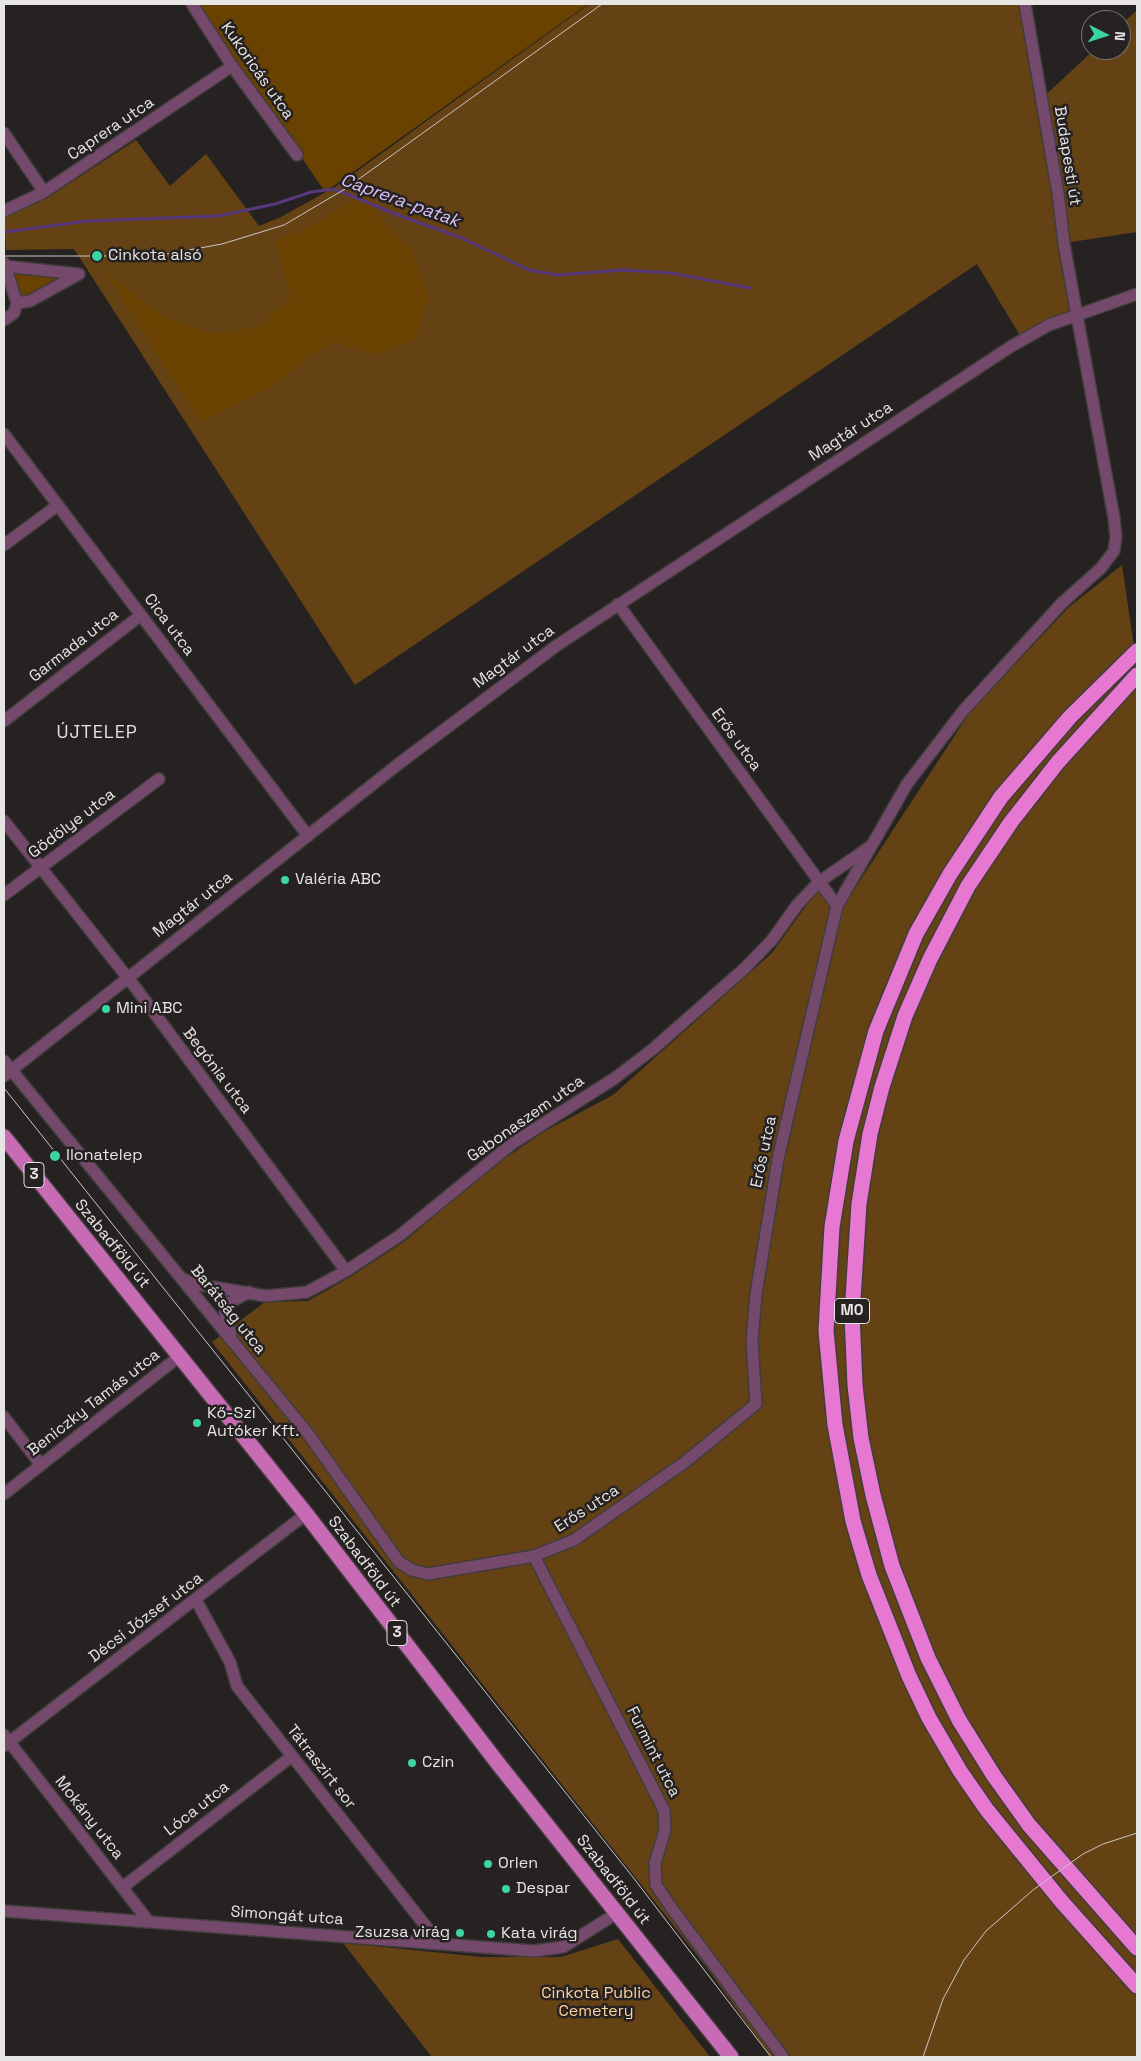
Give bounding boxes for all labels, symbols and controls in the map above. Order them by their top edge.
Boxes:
north arrow [1081,10,1131,60]
street label: Kukoricás utca [216,19,298,123]
text: N [1111,31,1129,42]
street label: Caprera utca [64,93,158,165]
street label: Budapesti út [1050,105,1084,207]
water label: Caprera-patak [338,169,462,233]
place label: Cinkota alsó [108,246,202,266]
marker: Cinkota alsó [90,249,104,263]
street label: Magtár utca [806,398,896,466]
street label: Cica utca [139,590,199,660]
street label: Garmada utca [26,605,122,687]
street label: Magtár utca [470,621,558,693]
street label: Erős utca [707,705,765,775]
district label: ÚJTELEP [56,722,138,744]
street label: Gödölye utca [25,785,119,863]
street label: Magtár utca [150,868,236,942]
place label: Valéria ABC [295,870,381,890]
marker: Valéria ABC [279,874,291,886]
place label: Mini ABC [116,999,183,1019]
marker: Mini ABC [100,1003,112,1015]
street label: Begónia utca [178,1024,256,1118]
street label: Gabonaszem utca [464,1071,588,1167]
street label: Erős utca [747,1114,781,1190]
place label: Ilonatelep [66,1146,142,1166]
marker: Ilonatelep [48,1149,62,1163]
road number: 3 [24,1162,44,1188]
street label: Szabadföld út [70,1196,154,1292]
street label: Barátság utca [186,1262,270,1358]
road number: M0 [834,1298,870,1324]
street label: Beniczky Tamás utca [24,1346,164,1460]
place label: Kő-Szi Autóker Kft. [207,1404,299,1442]
marker: Kő-Szi Autóker Kft. [191,1417,203,1429]
street label: Erős utca [551,1481,623,1537]
street label: Szabadföld út [324,1513,404,1611]
street label: Décsi József utca [85,1569,207,1667]
road number: 3 [387,1620,407,1646]
street label: Furmint utca [622,1704,684,1800]
street label: Tátraszirt sor [282,1721,360,1813]
place label: Czin [422,1753,454,1773]
marker: Czin [406,1757,418,1769]
street label: Mokány utca [50,1772,128,1864]
street label: Lóca utca [161,1778,233,1840]
street label: Szabadföld út [572,1831,654,1929]
place label: Orlen [498,1854,538,1874]
marker: Orlen [482,1858,494,1870]
place label: Despar [516,1879,570,1899]
marker: Despar [500,1883,512,1895]
street label: Simongát utca [230,1902,344,1930]
place label: Zsuzsa virág [355,1923,450,1943]
place label: Kata virág [501,1924,578,1944]
marker: Zsuzsa virág [454,1927,466,1939]
marker: Kata virág [485,1928,497,1940]
park label: Cinkota Public Cemetery [541,1984,651,2022]

